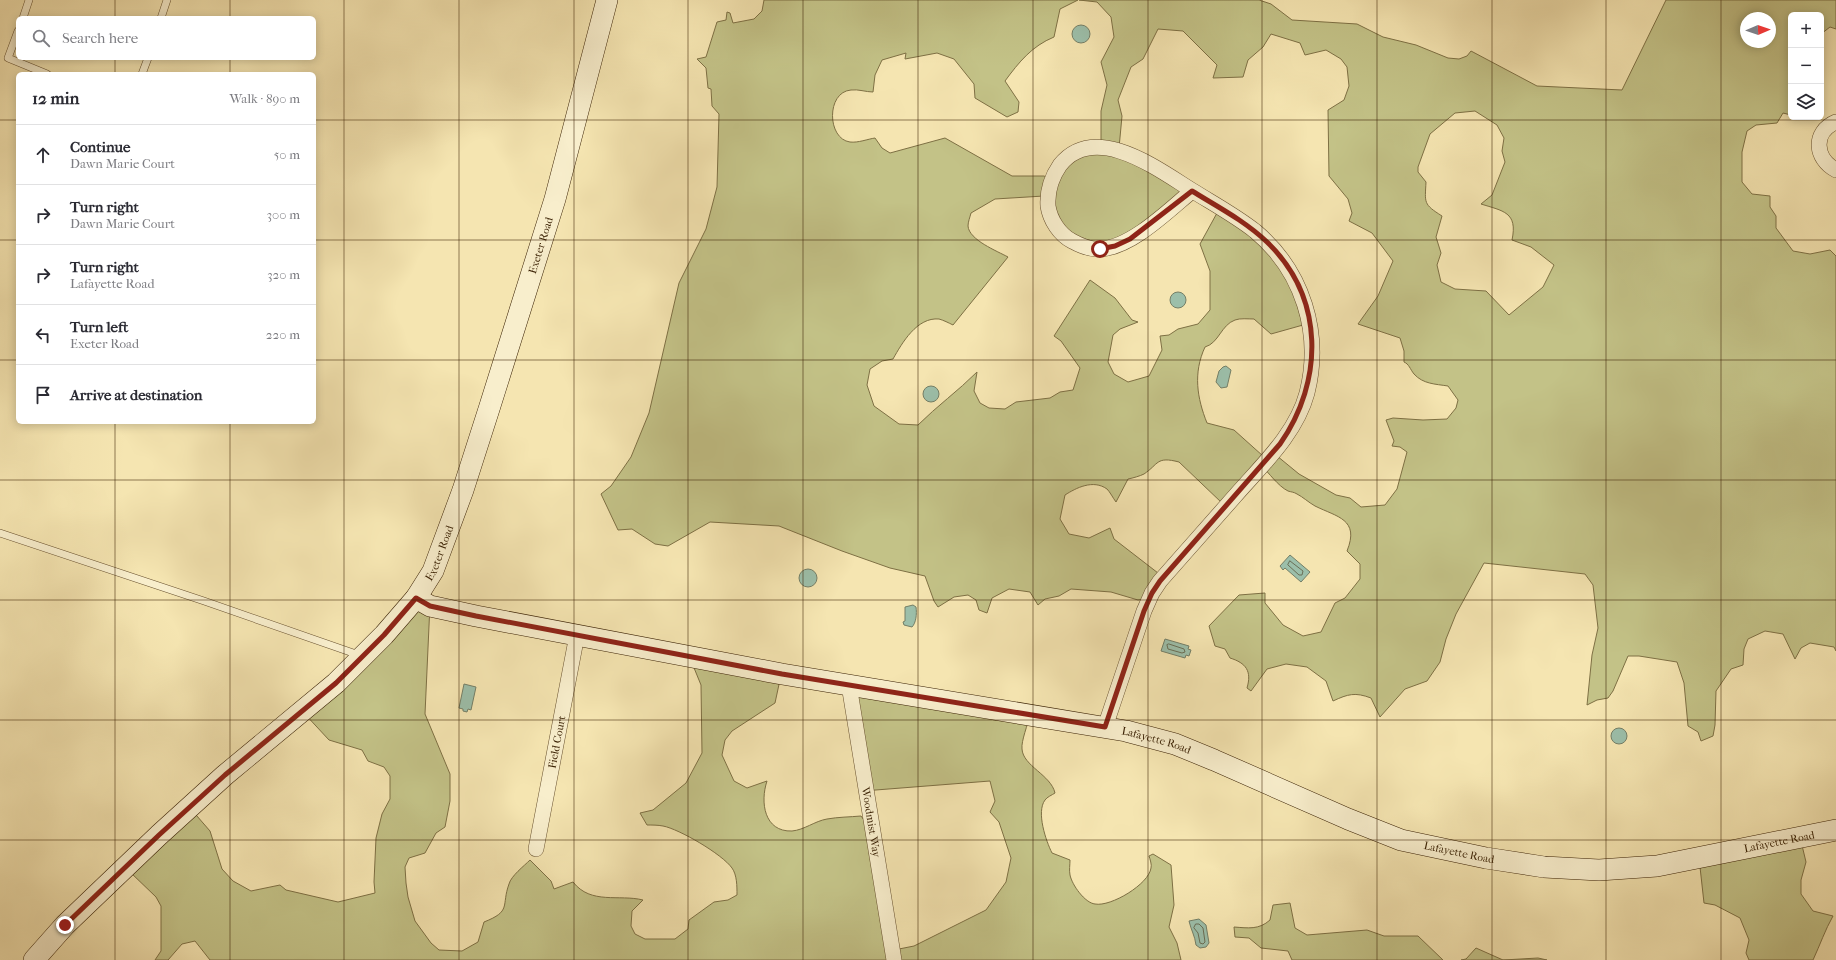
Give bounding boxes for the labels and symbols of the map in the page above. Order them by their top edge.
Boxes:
north arrow [1740,12,1776,48]
street label: Exeter Road [526,215,556,275]
route start [1091,240,1109,258]
street label: Exeter Road [422,523,457,583]
street label: Field Court [546,714,568,770]
street label: Lafayette Road [1121,724,1194,757]
street label: Woodmist Way [859,785,883,859]
street label: Lafayette Road [1743,828,1817,855]
street label: Lafayette Road [1423,839,1496,866]
route end [56,916,74,934]

